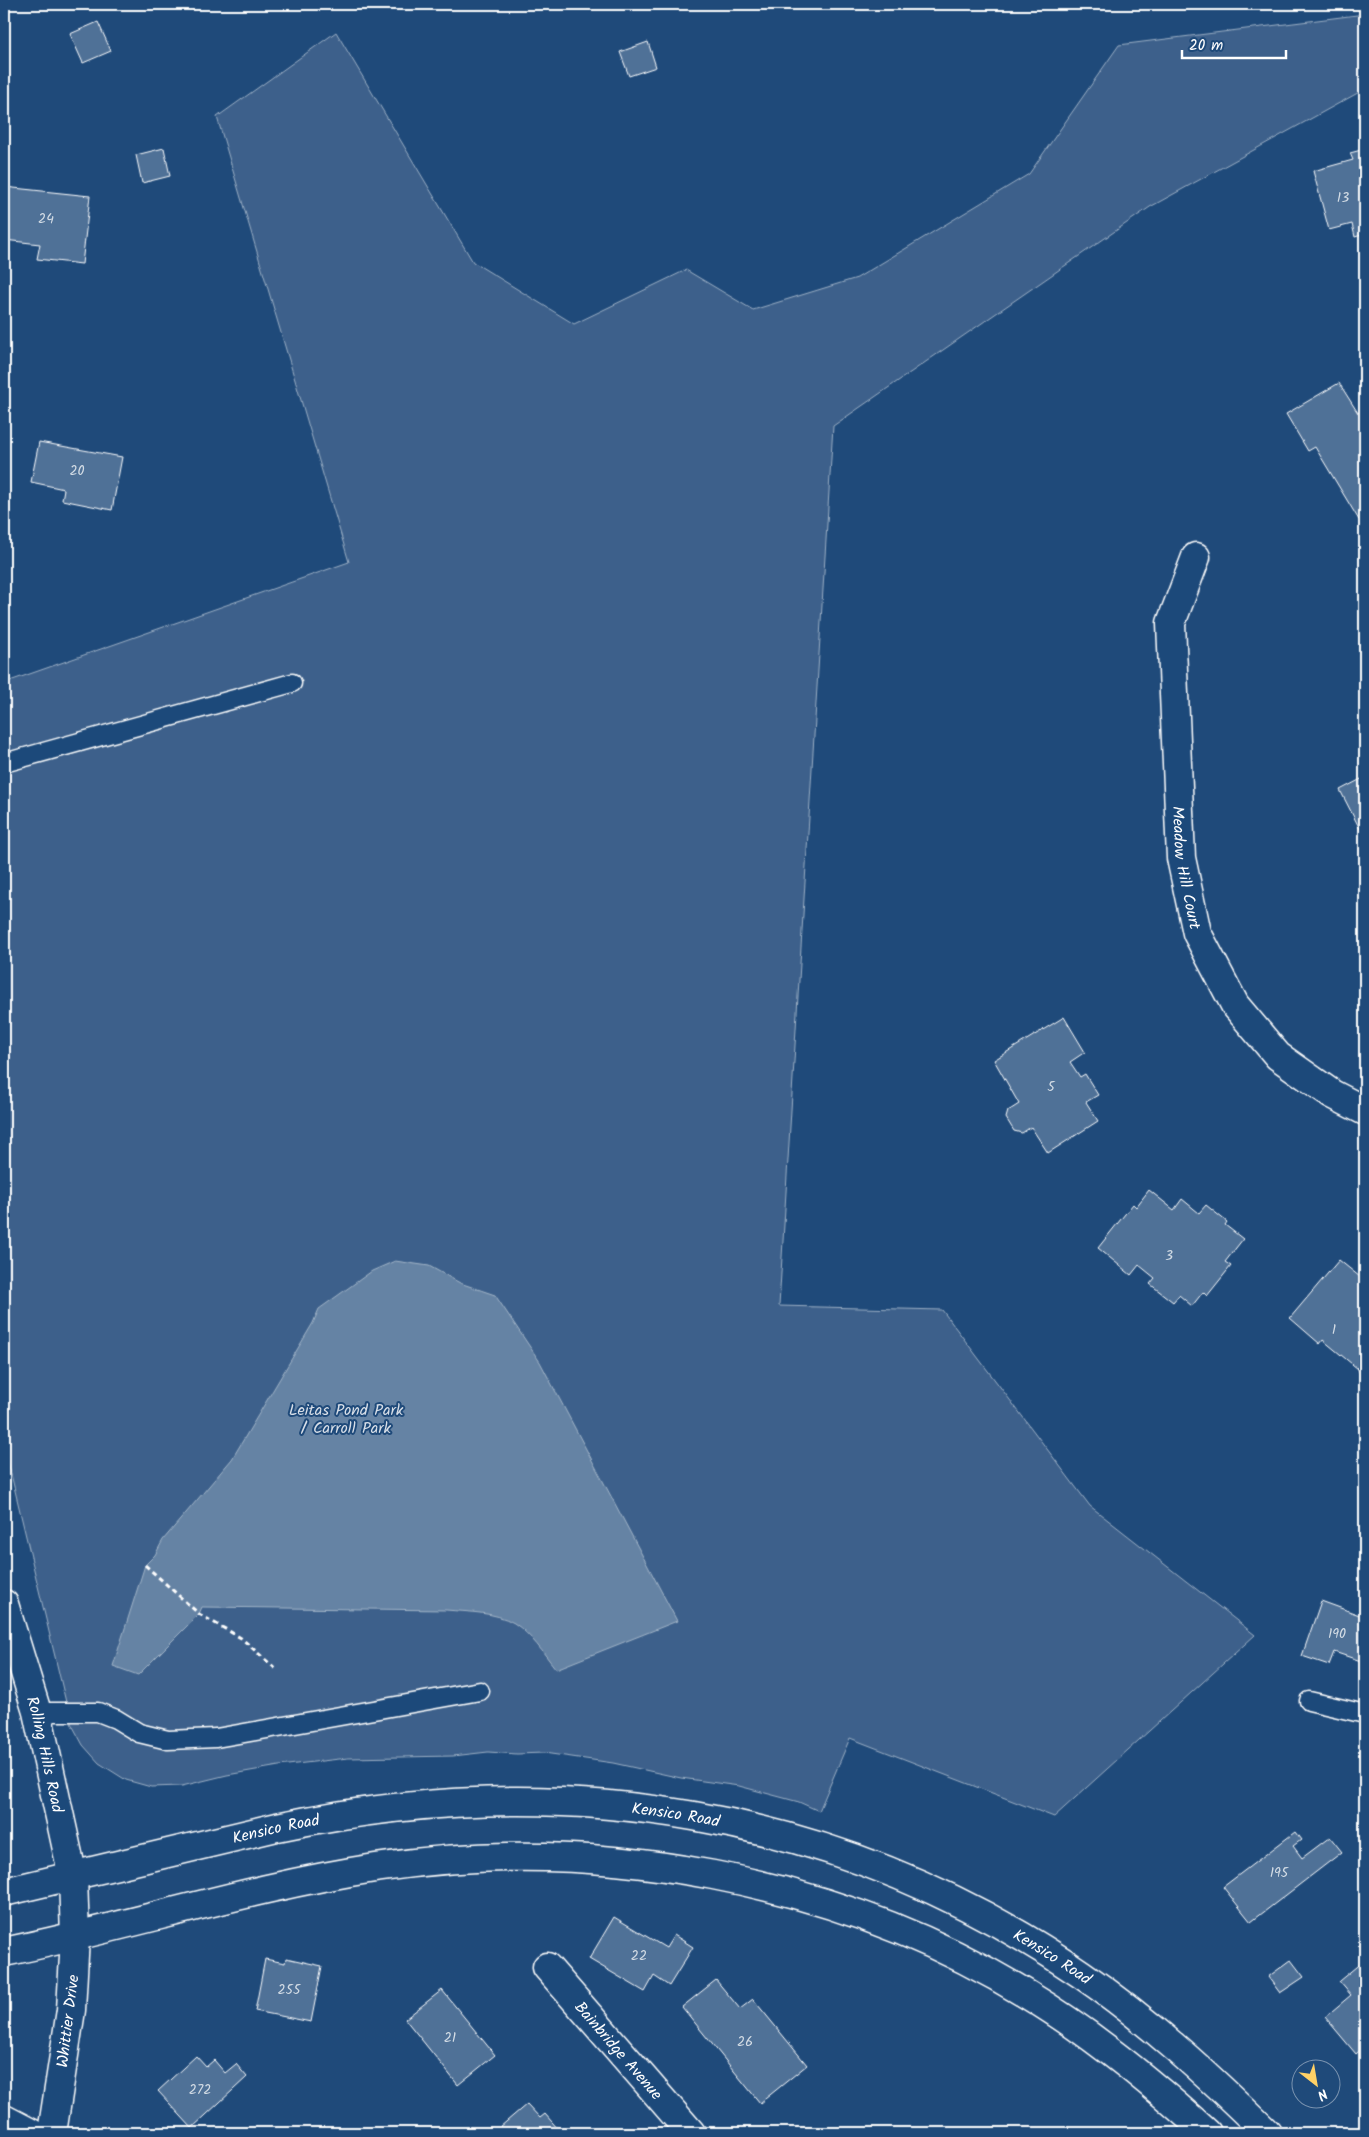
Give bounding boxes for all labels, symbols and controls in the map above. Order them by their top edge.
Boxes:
scale bar [1182,28,1285,60]
text: 20 m [1189,34,1223,58]
house number: 13 [1337,187,1349,209]
house number: 24 [38,208,54,230]
house number: 20 [69,460,85,482]
street label: Meadow Hill Court [1165,805,1207,933]
house number: 5 [1047,1076,1056,1098]
house number: 3 [1165,1245,1173,1267]
house number: 1 [1332,1319,1336,1341]
park label: Leitas Pond Park / Carroll Park [289,1398,404,1441]
house number: 190 [1328,1623,1346,1645]
street label: Rolling Hills Road [19,1693,70,1816]
street label: Kensico Road [630,1796,723,1835]
street label: Kensico Road [230,1808,322,1851]
house number: 195 [1270,1862,1290,1884]
street label: Kensico Road [1008,1923,1097,1992]
house number: 22 [631,1945,647,1967]
street label: Whittier Drive [50,1973,87,2069]
house number: 255 [277,1979,302,2001]
street label: Bainbridge Avenue [568,1996,668,2106]
house number: 21 [444,2027,456,2049]
house number: 26 [737,2031,753,2053]
north arrow [1292,2060,1342,2110]
house number: 272 [189,2079,211,2101]
text: N [1313,2083,1332,2106]

